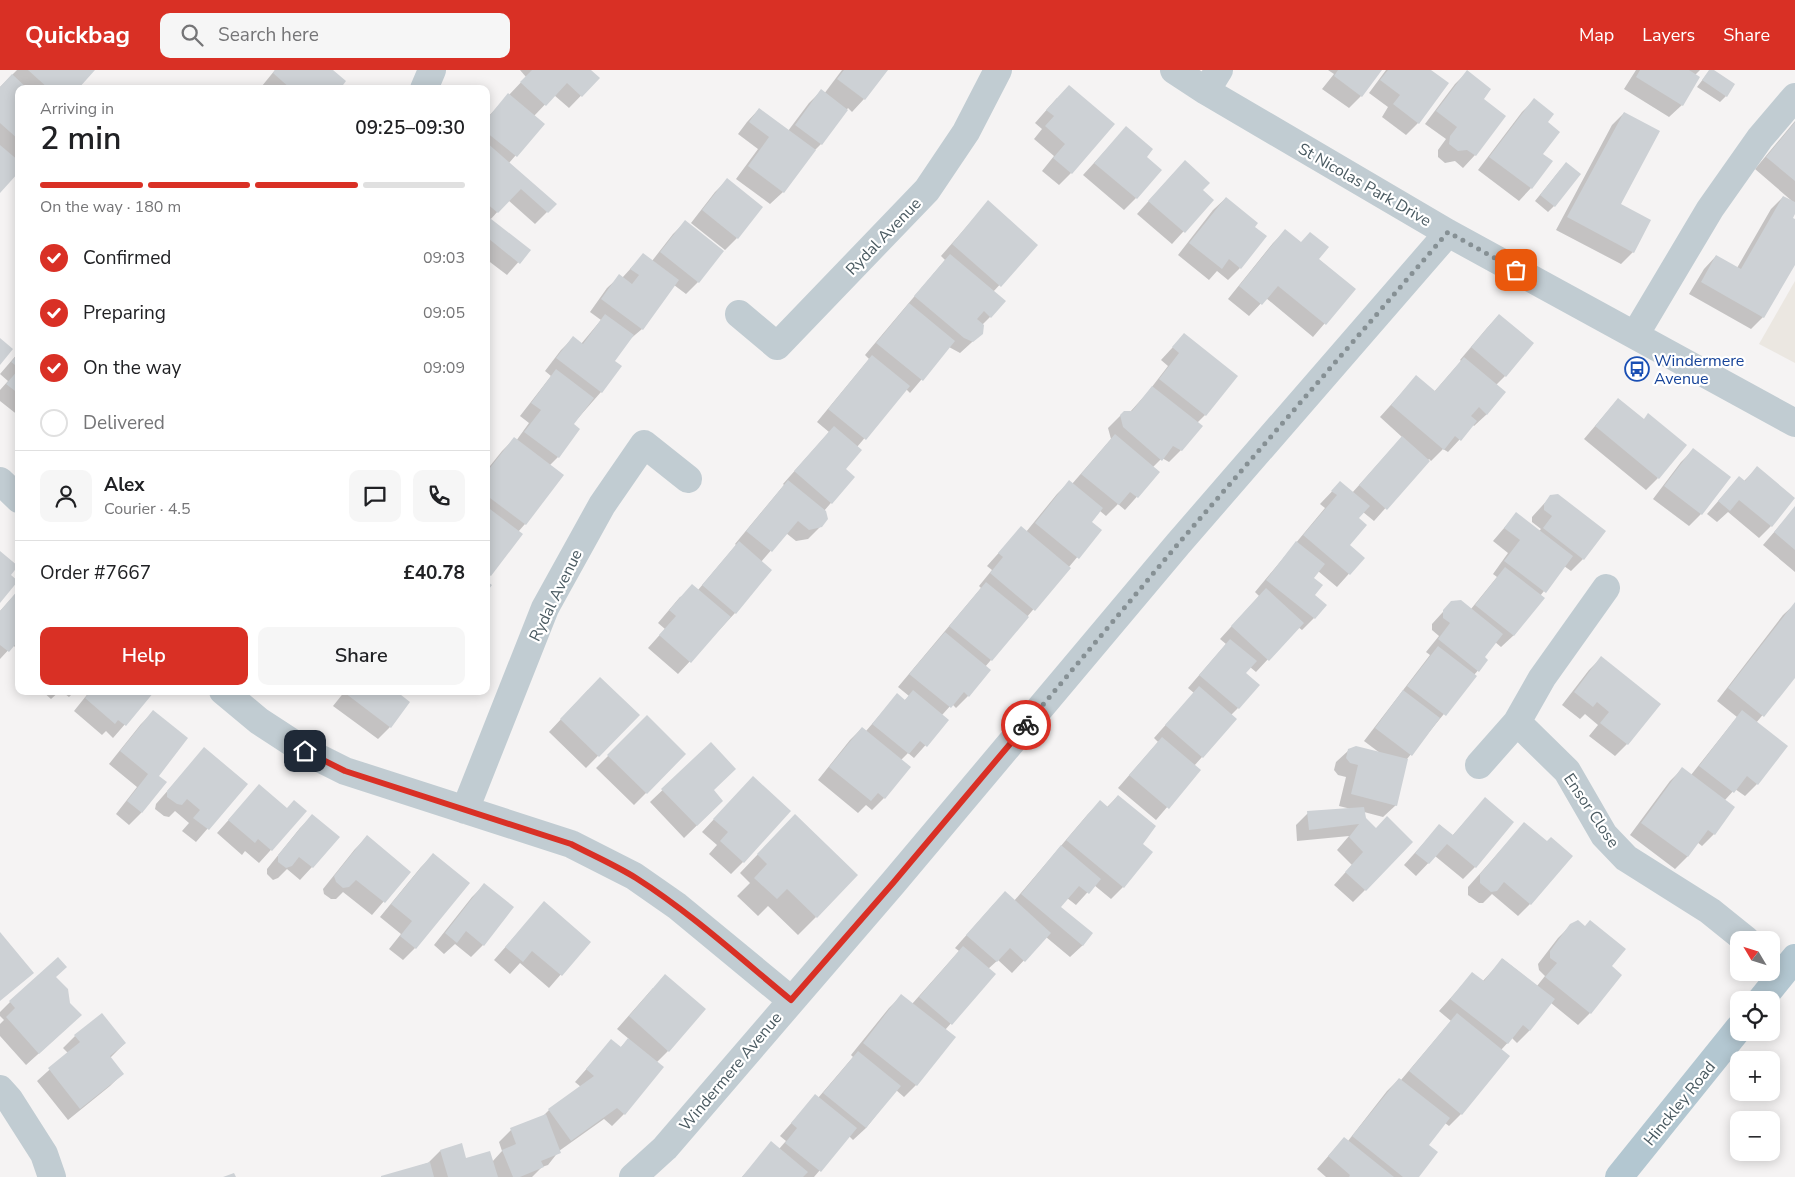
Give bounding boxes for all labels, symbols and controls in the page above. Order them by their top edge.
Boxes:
search box [160,13,510,58]
text: Quickbag [25,19,130,51]
icon: search [178,21,206,49]
text: Search here [218,22,319,48]
text: Map [1579,23,1614,47]
text: Layers [1642,23,1695,47]
text: Share [1723,23,1770,47]
text: Arriving in [40,98,114,120]
text: 09:25–09:30 [355,115,465,141]
text: 2 min [40,117,122,160]
street label: St Nicolas Park Drive [1294,138,1435,232]
street label: Rydal Avenue [841,193,926,280]
text: On the way · 180 m [40,196,181,218]
icon: check [40,244,68,272]
text: Confirmed [83,245,171,271]
text: 09:03 [423,247,465,269]
pin [1495,249,1537,291]
icon: bag [1502,256,1530,284]
icon: check [40,299,68,327]
text: Preparing [83,300,166,326]
text: 09:05 [423,302,465,324]
place label: Windermere Avenue [1654,350,1744,390]
icon: check [40,354,68,382]
text: On the way [83,355,181,381]
bus stop icon: Windermere Avenue [1624,356,1650,382]
text: 09:09 [423,357,465,379]
text: Delivered [83,410,165,436]
button: person [40,470,92,522]
button: chat [349,470,401,522]
button: phone [413,470,465,522]
text: Alex [104,472,145,498]
text: Courier · 4.5 [104,498,190,520]
street label: Rydal Avenue [524,546,588,645]
text: Order #7667 [40,560,151,586]
text: £40.78 [403,560,465,586]
button: Help [40,627,248,685]
button: Share [258,627,465,685]
courier [1001,700,1051,750]
icon: bike [1012,711,1040,739]
pin [284,730,326,772]
icon: home [291,737,319,765]
street label: Ensor Close [1558,769,1624,852]
north arrow [1730,931,1780,981]
map controls [1730,931,1780,1161]
button: locate [1730,991,1780,1041]
street label: Windermere Avenue [674,1008,787,1136]
button: + [1730,1051,1780,1101]
street label: Hinckley Road [1639,1057,1721,1151]
button: − [1730,1111,1780,1161]

